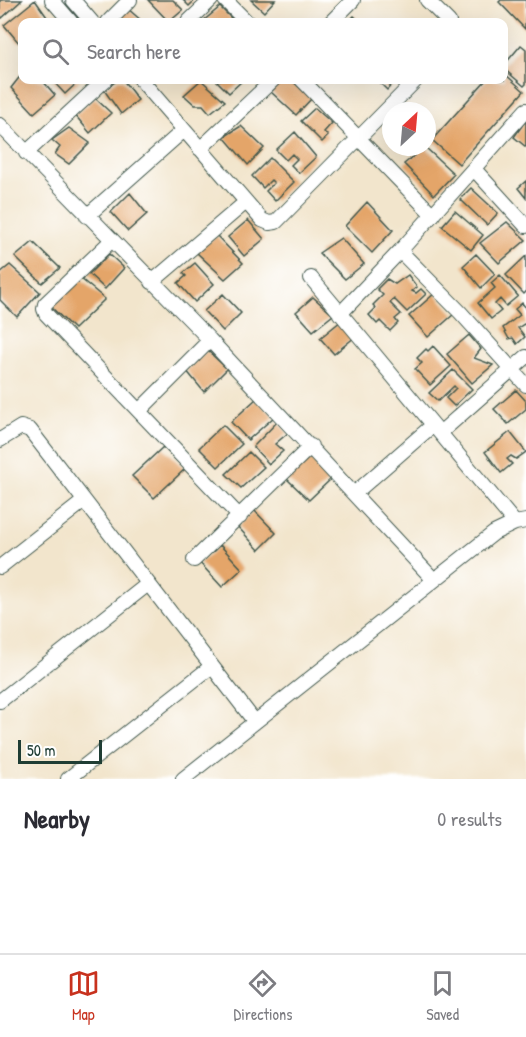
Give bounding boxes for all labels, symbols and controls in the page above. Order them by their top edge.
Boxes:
search box [18,18,508,84]
icon: search [39,35,72,68]
text: Search here [87,36,181,66]
north arrow [382,102,436,156]
scale bar [18,737,102,764]
text: 50 m [27,739,56,761]
text: Nearby [24,801,90,836]
text: 0 results [437,805,502,832]
tab: Map [67,967,100,1025]
tab: Directions [234,967,292,1025]
tab: Saved [426,967,459,1025]

